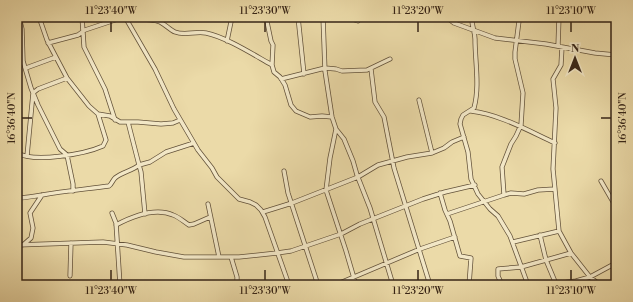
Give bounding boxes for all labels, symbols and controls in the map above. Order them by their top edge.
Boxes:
text: 11°23'40"W [85,5,138,17]
text: 11°23'30"W [239,5,292,17]
text: 11°23'20"W [392,5,445,17]
text: 11°23'10"W [546,5,597,17]
north arrow [555,38,595,78]
text: N [571,42,580,56]
text: 16°36'40"N [6,92,18,144]
text: 16°36'40"N [617,92,629,144]
text: 11°23'40"W [85,285,138,297]
text: 11°23'30"W [239,285,292,297]
text: 11°23'20"W [392,285,445,297]
text: 11°23'10"W [546,285,597,297]

